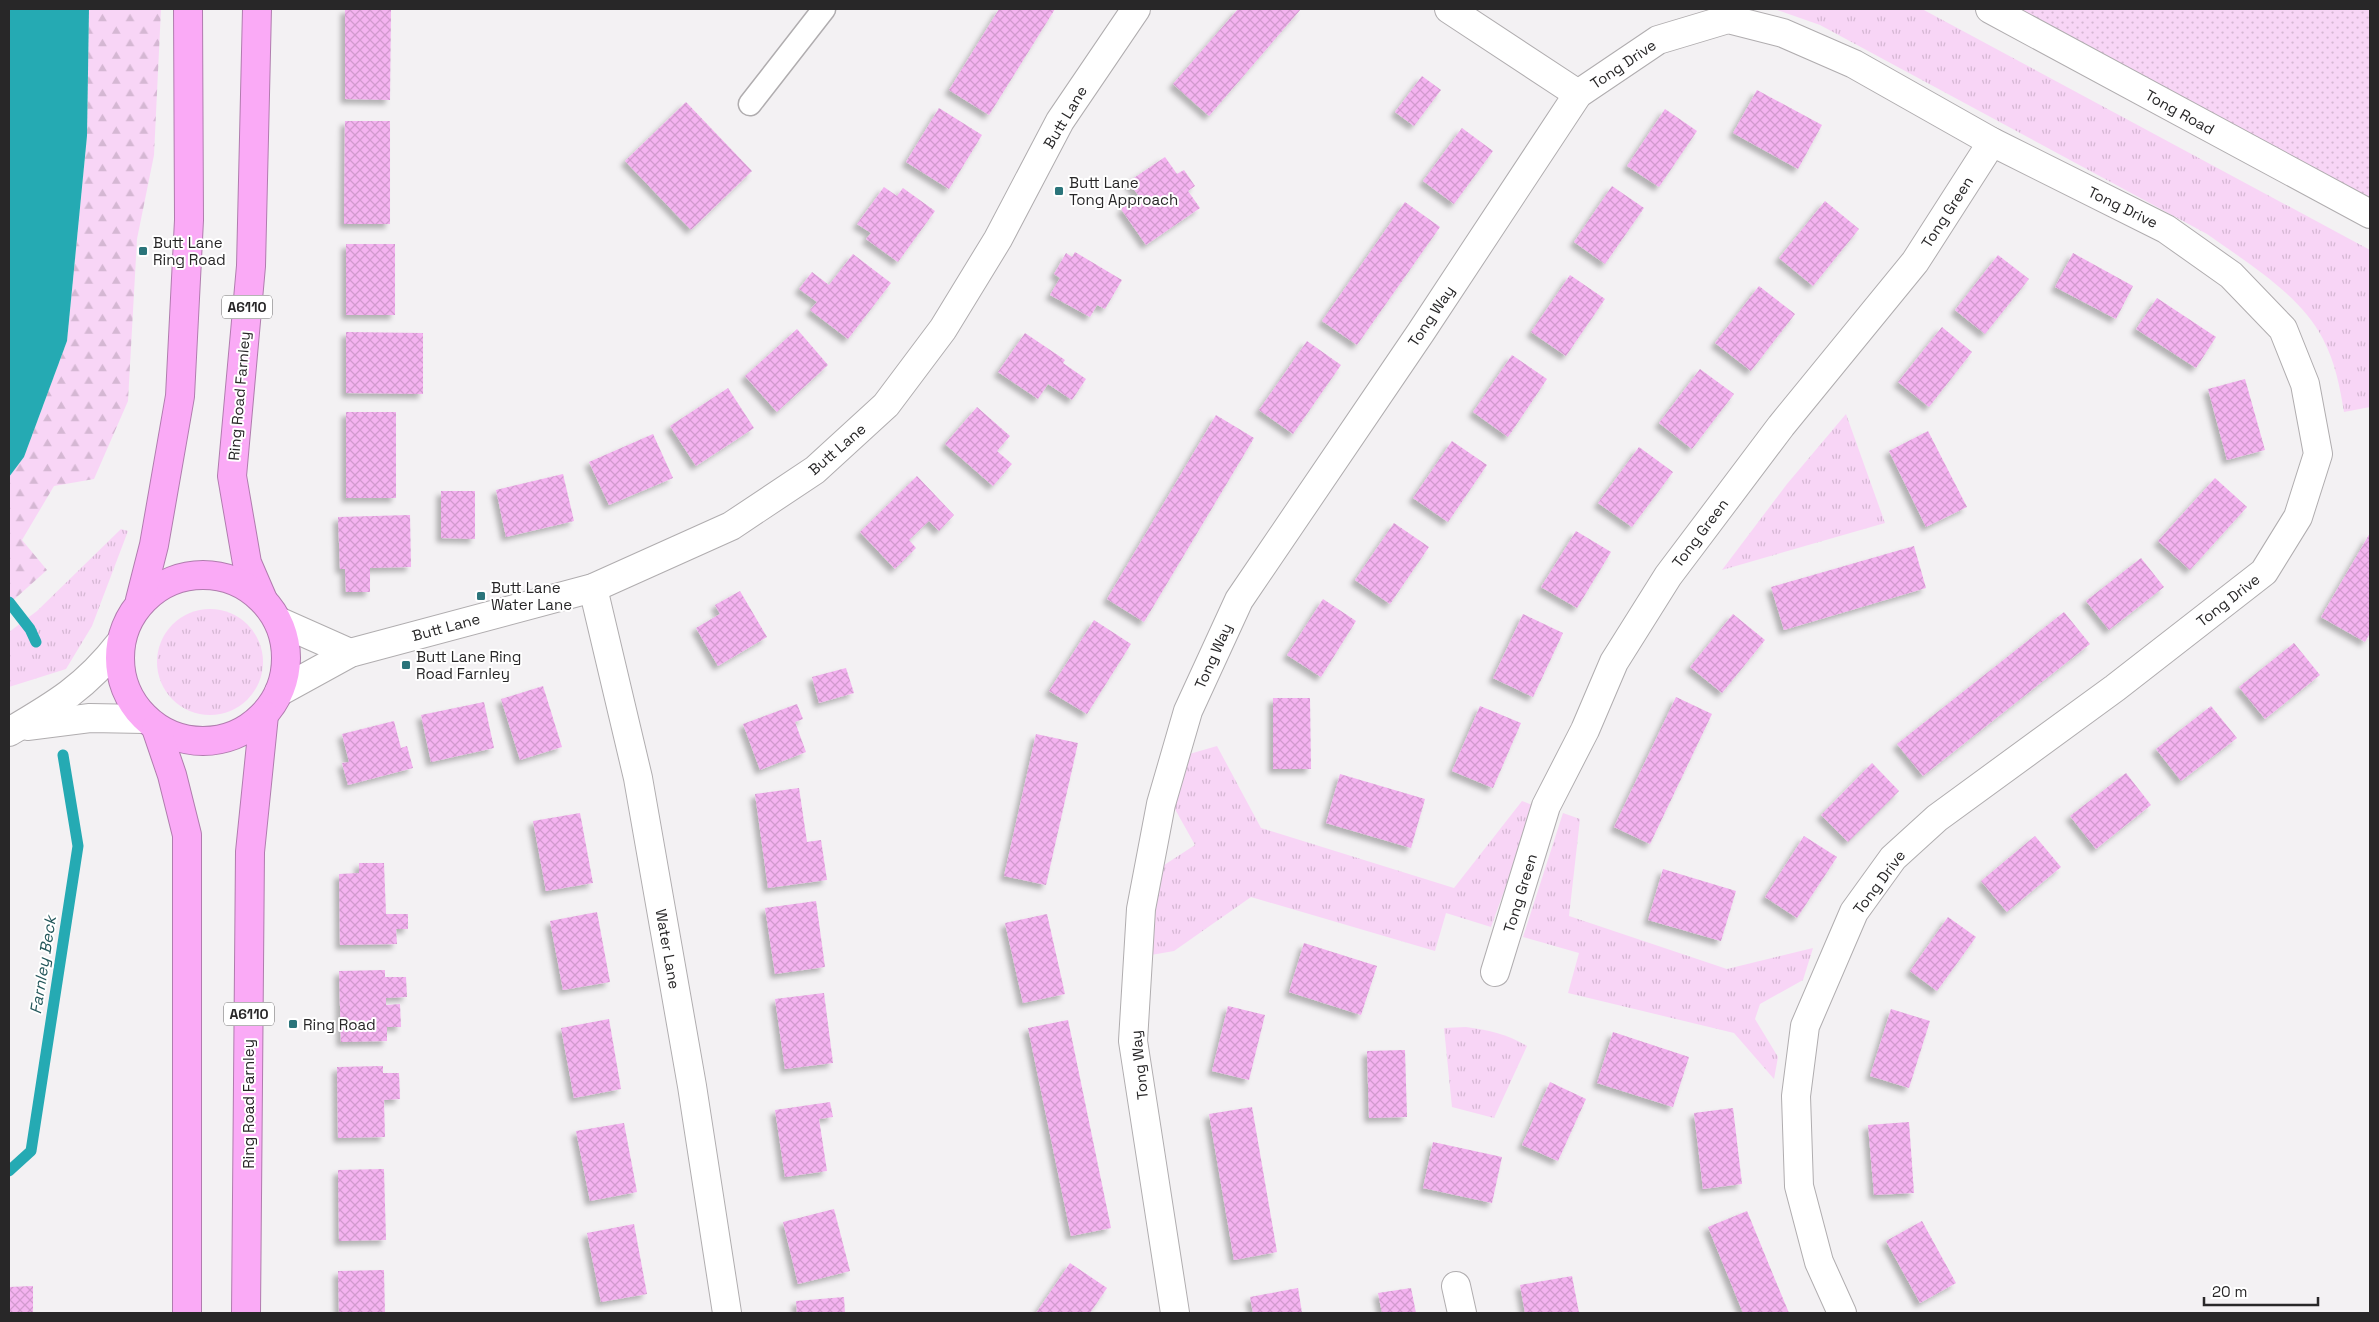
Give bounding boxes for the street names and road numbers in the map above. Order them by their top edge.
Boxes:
street label: Tong Drive [1587,35,1660,93]
street label: Butt Lane [1039,82,1091,152]
street label: Tong Road [2142,85,2218,139]
street label: Tong Green [1917,173,1977,251]
street label: Tong Drive [2085,182,2161,232]
street label: Tong Way [1404,282,1458,350]
road number: A6110 [222,296,272,318]
street label: Ring Road Farnley [224,331,254,461]
street label: Butt Lane [805,419,870,479]
street label: Tong Green [1668,495,1732,571]
street label: Tong Drive [2193,569,2264,631]
street label: Butt Lane [410,609,482,645]
street label: Tong Way [1190,620,1236,692]
street label: Tong Drive [1849,846,1909,918]
street label: Tong Green [1499,851,1541,935]
street label: Water Lane [652,907,684,991]
road number: A6110 [224,1002,274,1026]
street label: Tong Way [1126,1029,1152,1101]
street label: Ring Road Farnley [239,1039,258,1169]

